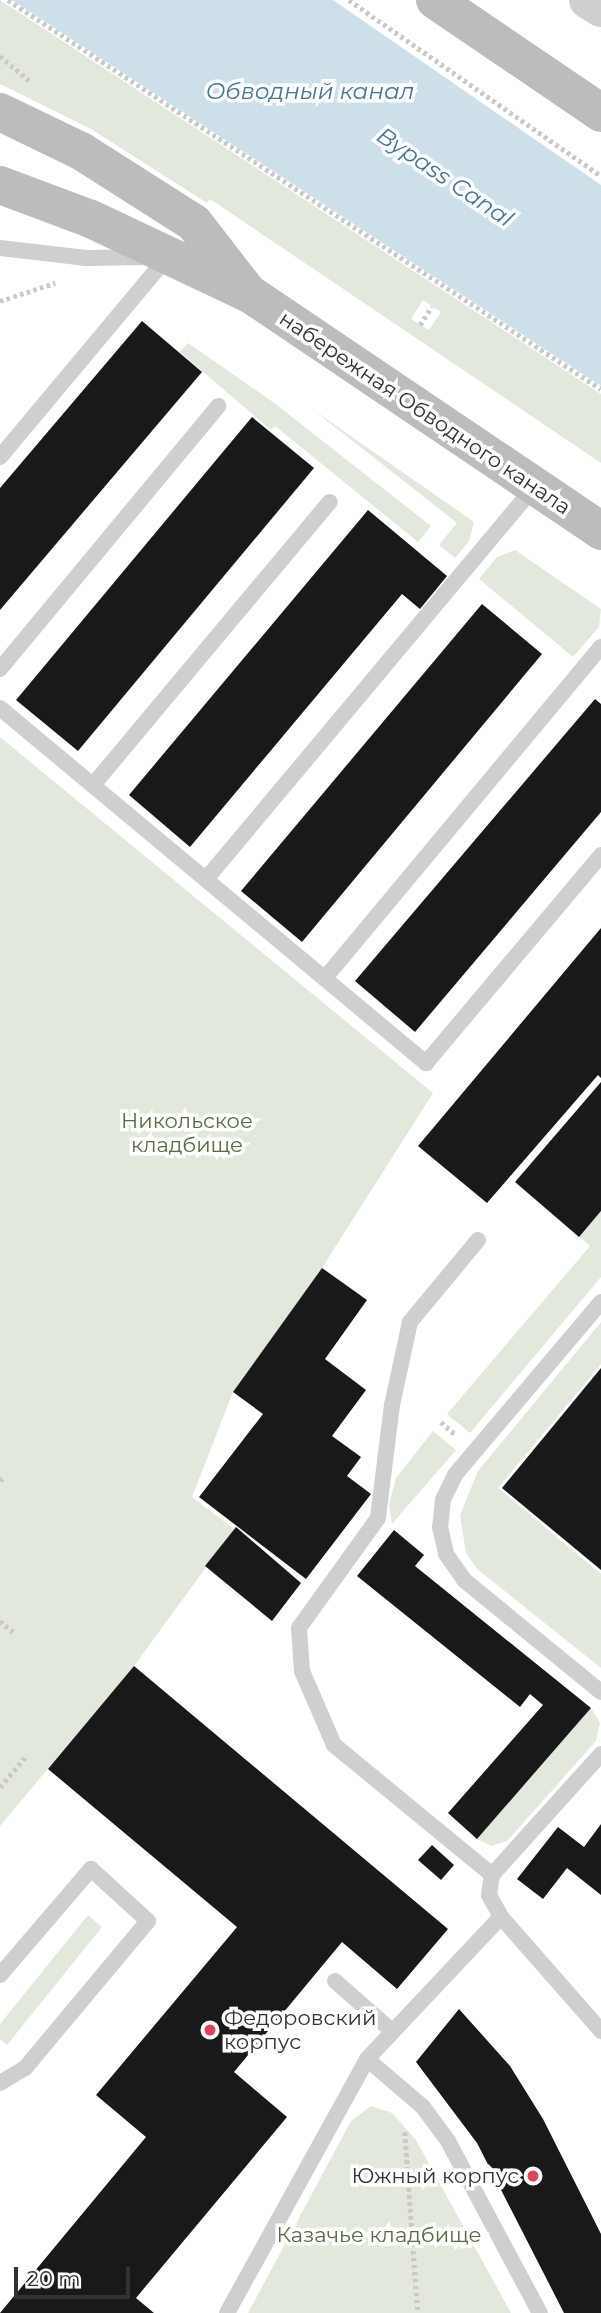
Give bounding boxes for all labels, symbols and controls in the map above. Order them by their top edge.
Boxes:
water label: Обводный канал [206,77,414,105]
water label: Bypass Canal [372,121,518,233]
street label: набережная Обводного канала [275,306,575,520]
park label: Никольское кладбище [121,1108,253,1158]
place label: Федоровский корпус [224,2005,376,2055]
marker: Федоровский корпус [202,2022,218,2038]
place label: Южный корпус [351,2163,519,2189]
marker: Южный корпус [525,2168,541,2184]
park label: Казачье кладбище [276,2222,482,2248]
scale bar [18,2254,133,2298]
text: 20 m [27,2266,81,2291]

